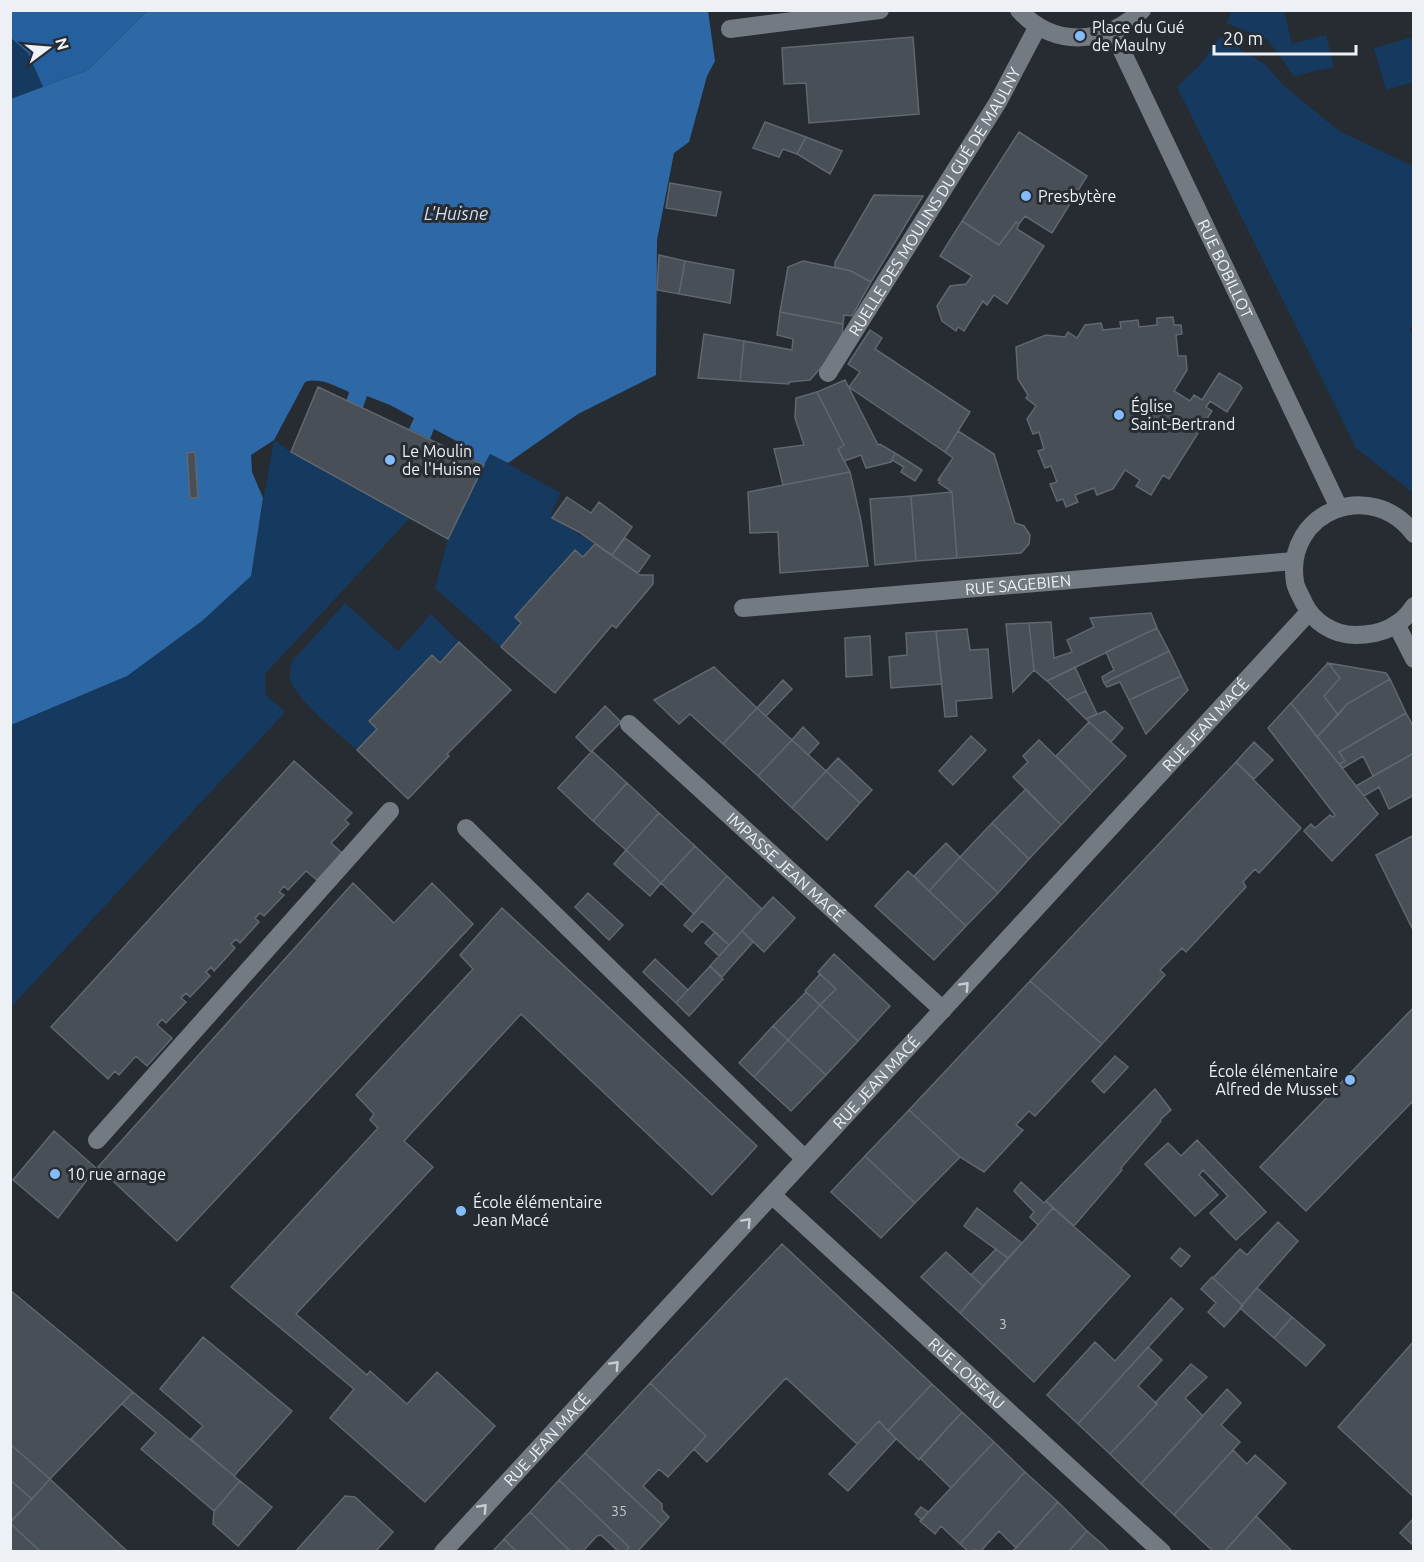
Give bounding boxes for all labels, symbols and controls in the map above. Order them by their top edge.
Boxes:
north arrow [18,18,78,78]
place label: Place du Gué de Maulny [1092,18,1185,54]
scale bar [1214,18,1356,56]
text: 20 m [1223,28,1263,48]
marker: Place du Gué de Maulny [1073,29,1087,43]
text: N [52,36,73,52]
street label: RUELLE DES MOULINS DU GUÉ DE MAULNY [845,63,1024,339]
place label: Presbytère [1038,187,1116,205]
marker: Presbytère [1019,189,1033,203]
water label: L'Huisne [424,203,488,223]
street label: RUE BOBILLOT [1194,216,1257,321]
place label: Église Saint-Bertrand [1131,395,1235,433]
marker: Église Saint-Bertrand [1112,408,1126,422]
place label: Le Moulin de l'Huisne [402,442,481,478]
marker: Le Moulin de l'Huisne [383,453,397,467]
street label: RUE SAGEBIEN [964,571,1072,598]
street label: RUE JEAN MACÉ [1158,673,1252,775]
street label: IMPASSE JEAN MACÉ [723,809,850,925]
one-way arrow [958,982,969,992]
street label: RUE JEAN MACÉ [829,1031,923,1132]
place label: École élémentaire Alfred de Musset [1209,1060,1339,1098]
marker: École élémentaire Alfred de Musset [1343,1073,1357,1087]
place label: 10 rue arnage [67,1165,166,1183]
marker: 10 rue arnage [48,1167,62,1181]
place label: École élémentaire Jean Macé [473,1191,602,1229]
marker: École élémentaire Jean Macé [454,1204,468,1218]
one-way arrow [740,1218,751,1229]
house number: 3 [999,1316,1007,1332]
street label: RUE LOISEAU [925,1334,1008,1413]
one-way arrow [608,1361,619,1372]
street label: RUE JEAN MACÉ [500,1388,594,1489]
house number: 35 [611,1503,627,1519]
one-way arrow [476,1505,487,1515]

